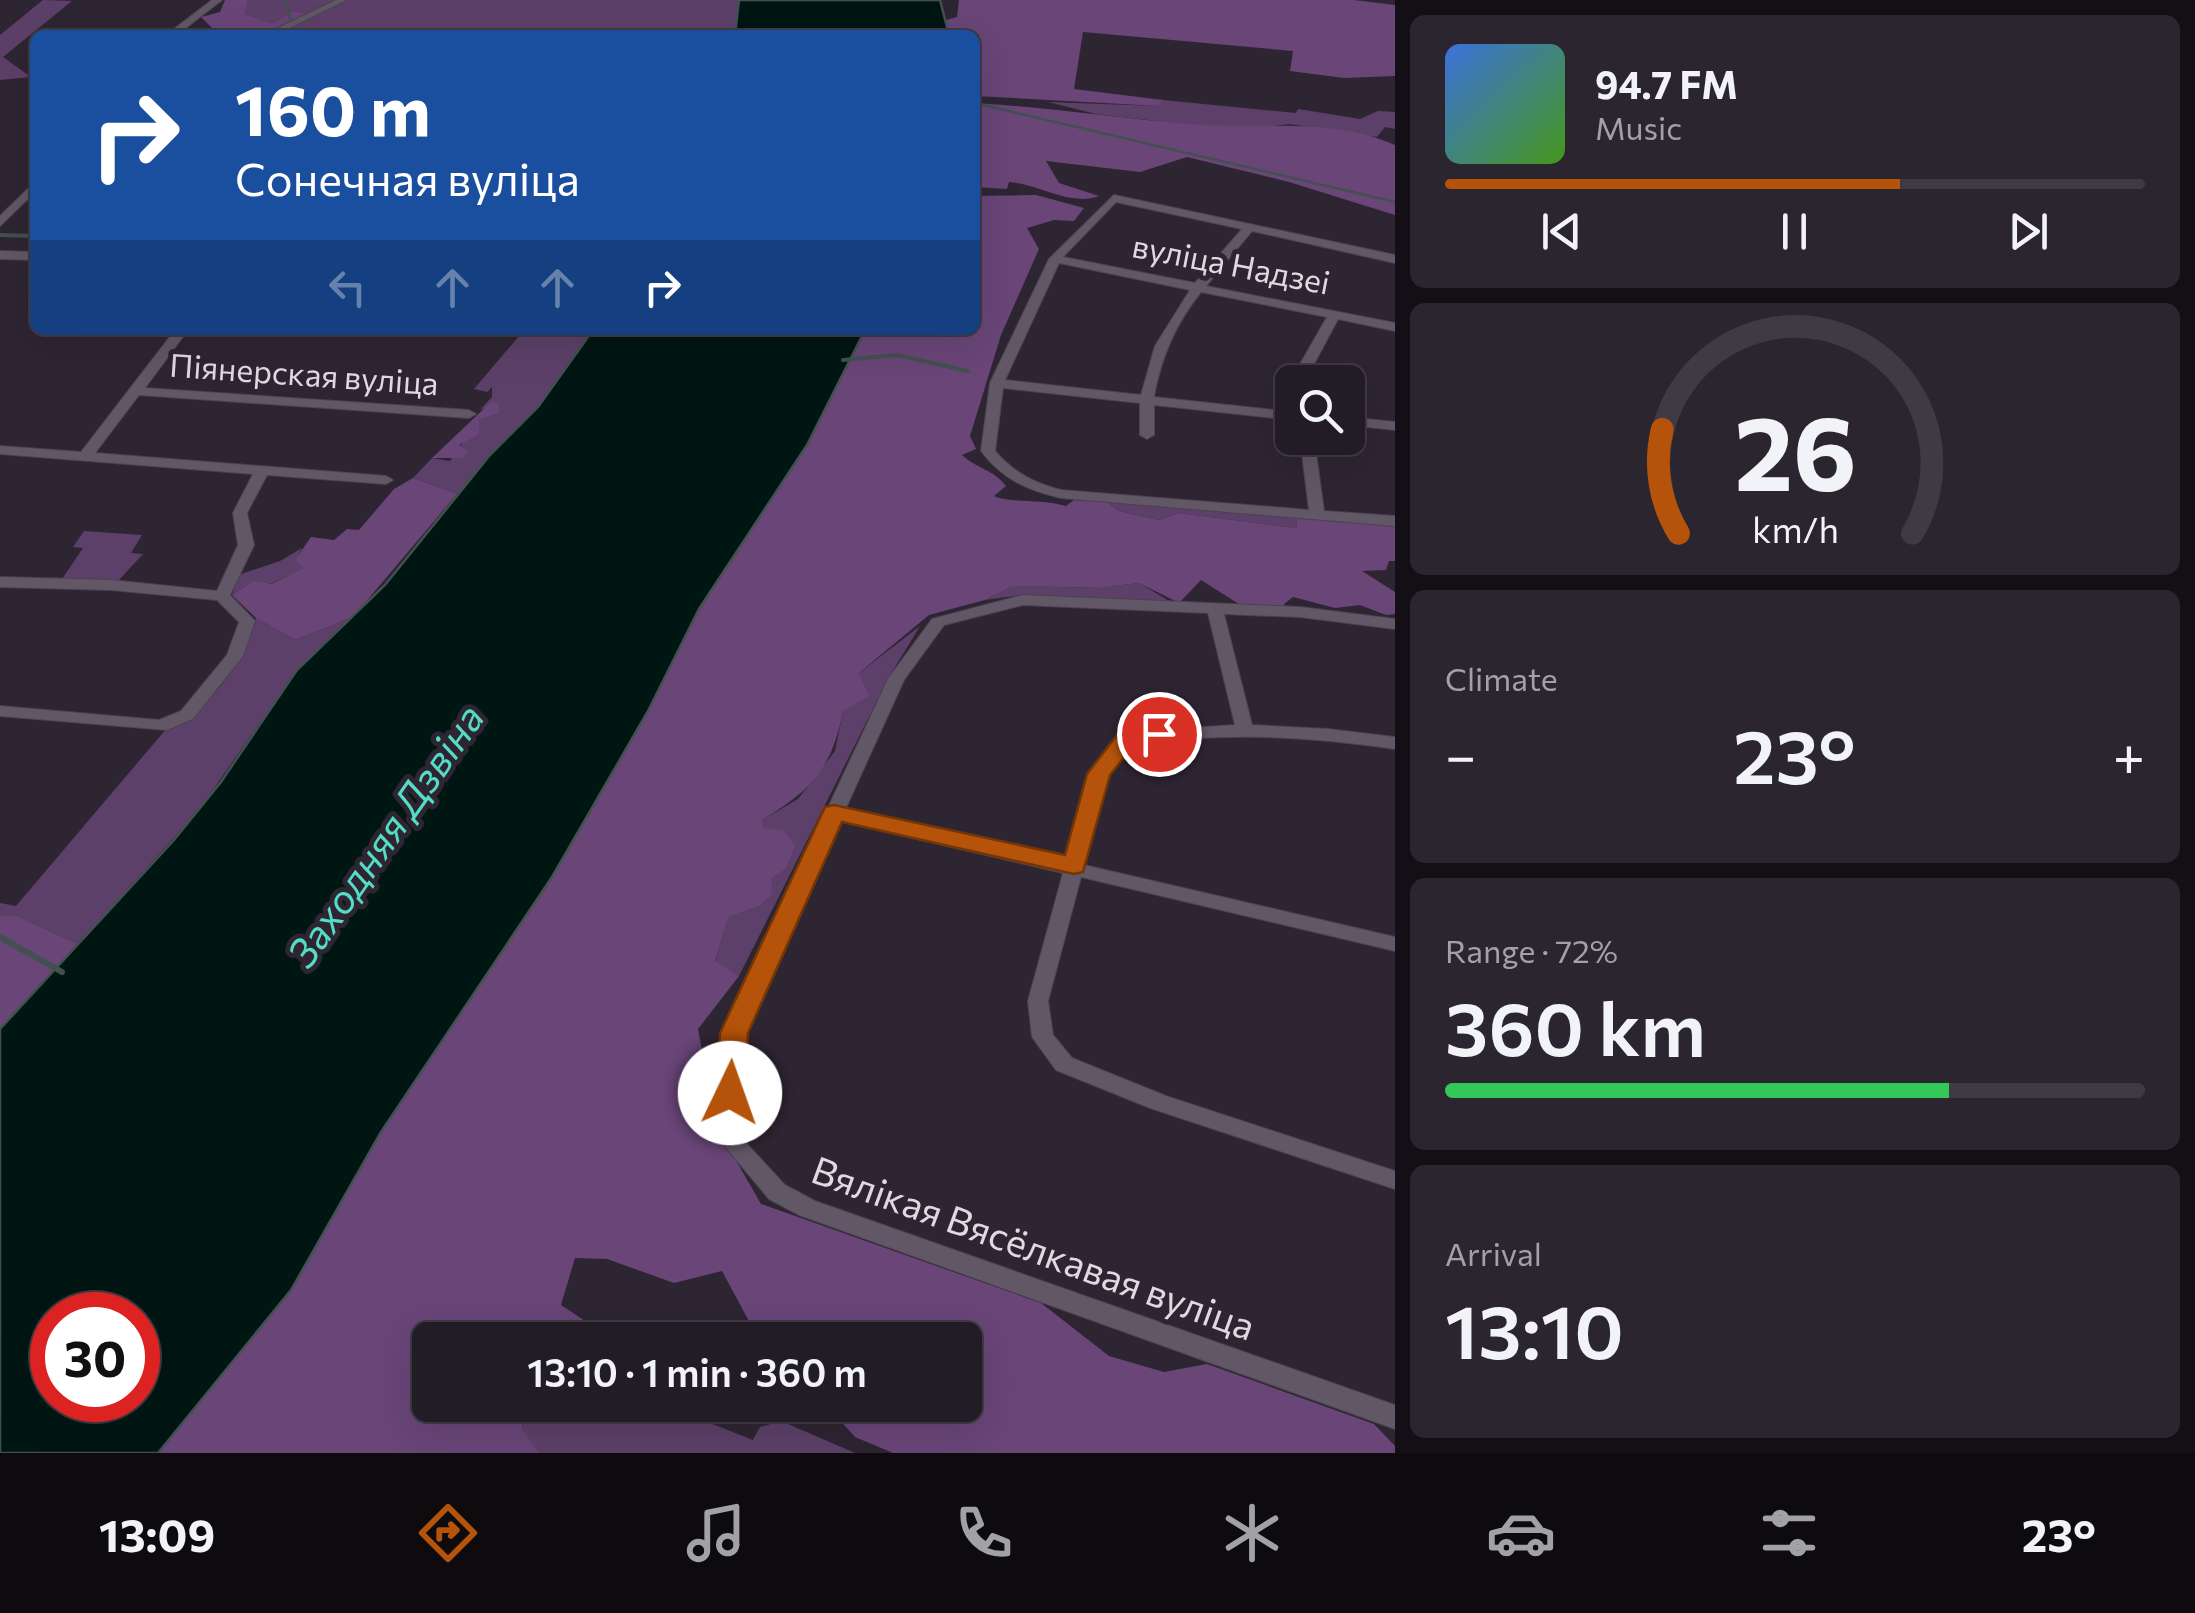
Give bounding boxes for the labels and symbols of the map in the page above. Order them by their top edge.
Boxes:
street label: вуліца Надзеі [1129,224,1334,302]
street label: Піянерская вуліца [168,344,440,402]
pin [1117,692,1202,777]
water label: Заходняя Дзвіна [275,694,493,975]
position arrow [678,1041,782,1145]
street label: Вялікая Вясёлкавая вуліца [806,1145,1262,1349]
speed limit sign: 30 [30,1292,160,1422]

